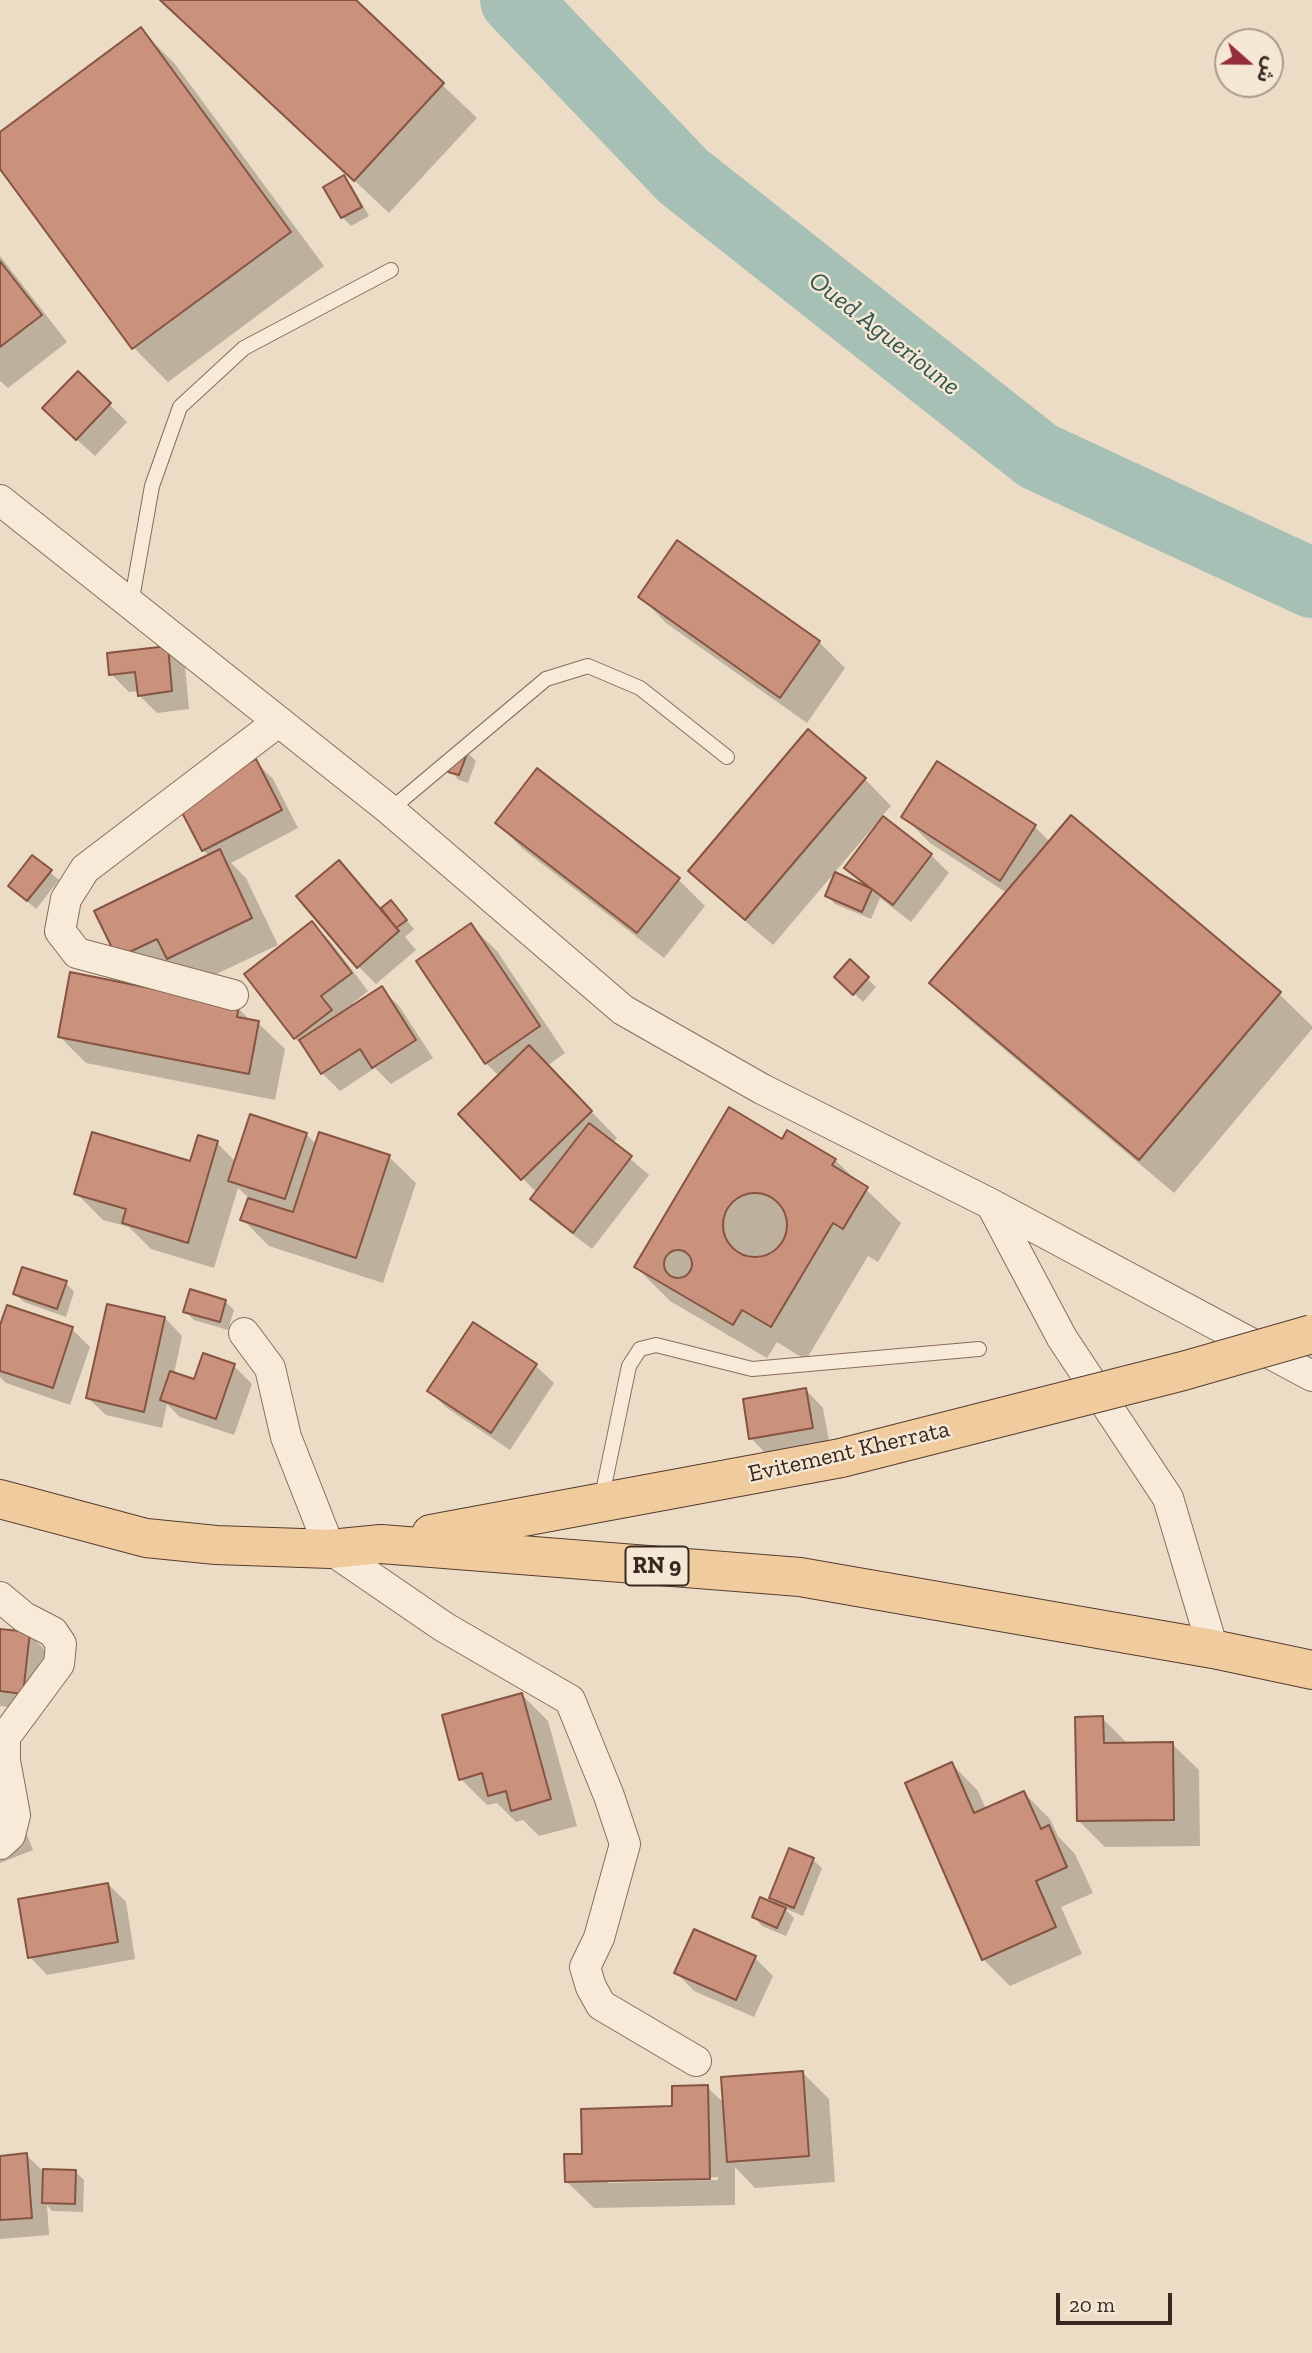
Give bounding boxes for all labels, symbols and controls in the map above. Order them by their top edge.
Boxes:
north arrow [1214,28,1284,98]
text: ش [1252,54,1283,86]
water label: Oued Aguerioune [802,265,966,403]
street label: Evitement Kherrata [746,1415,952,1489]
road number: RN 9 [626,1546,688,1586]
scale bar [1060,2280,1176,2324]
text: 20 m [1069,2292,1115,2317]

